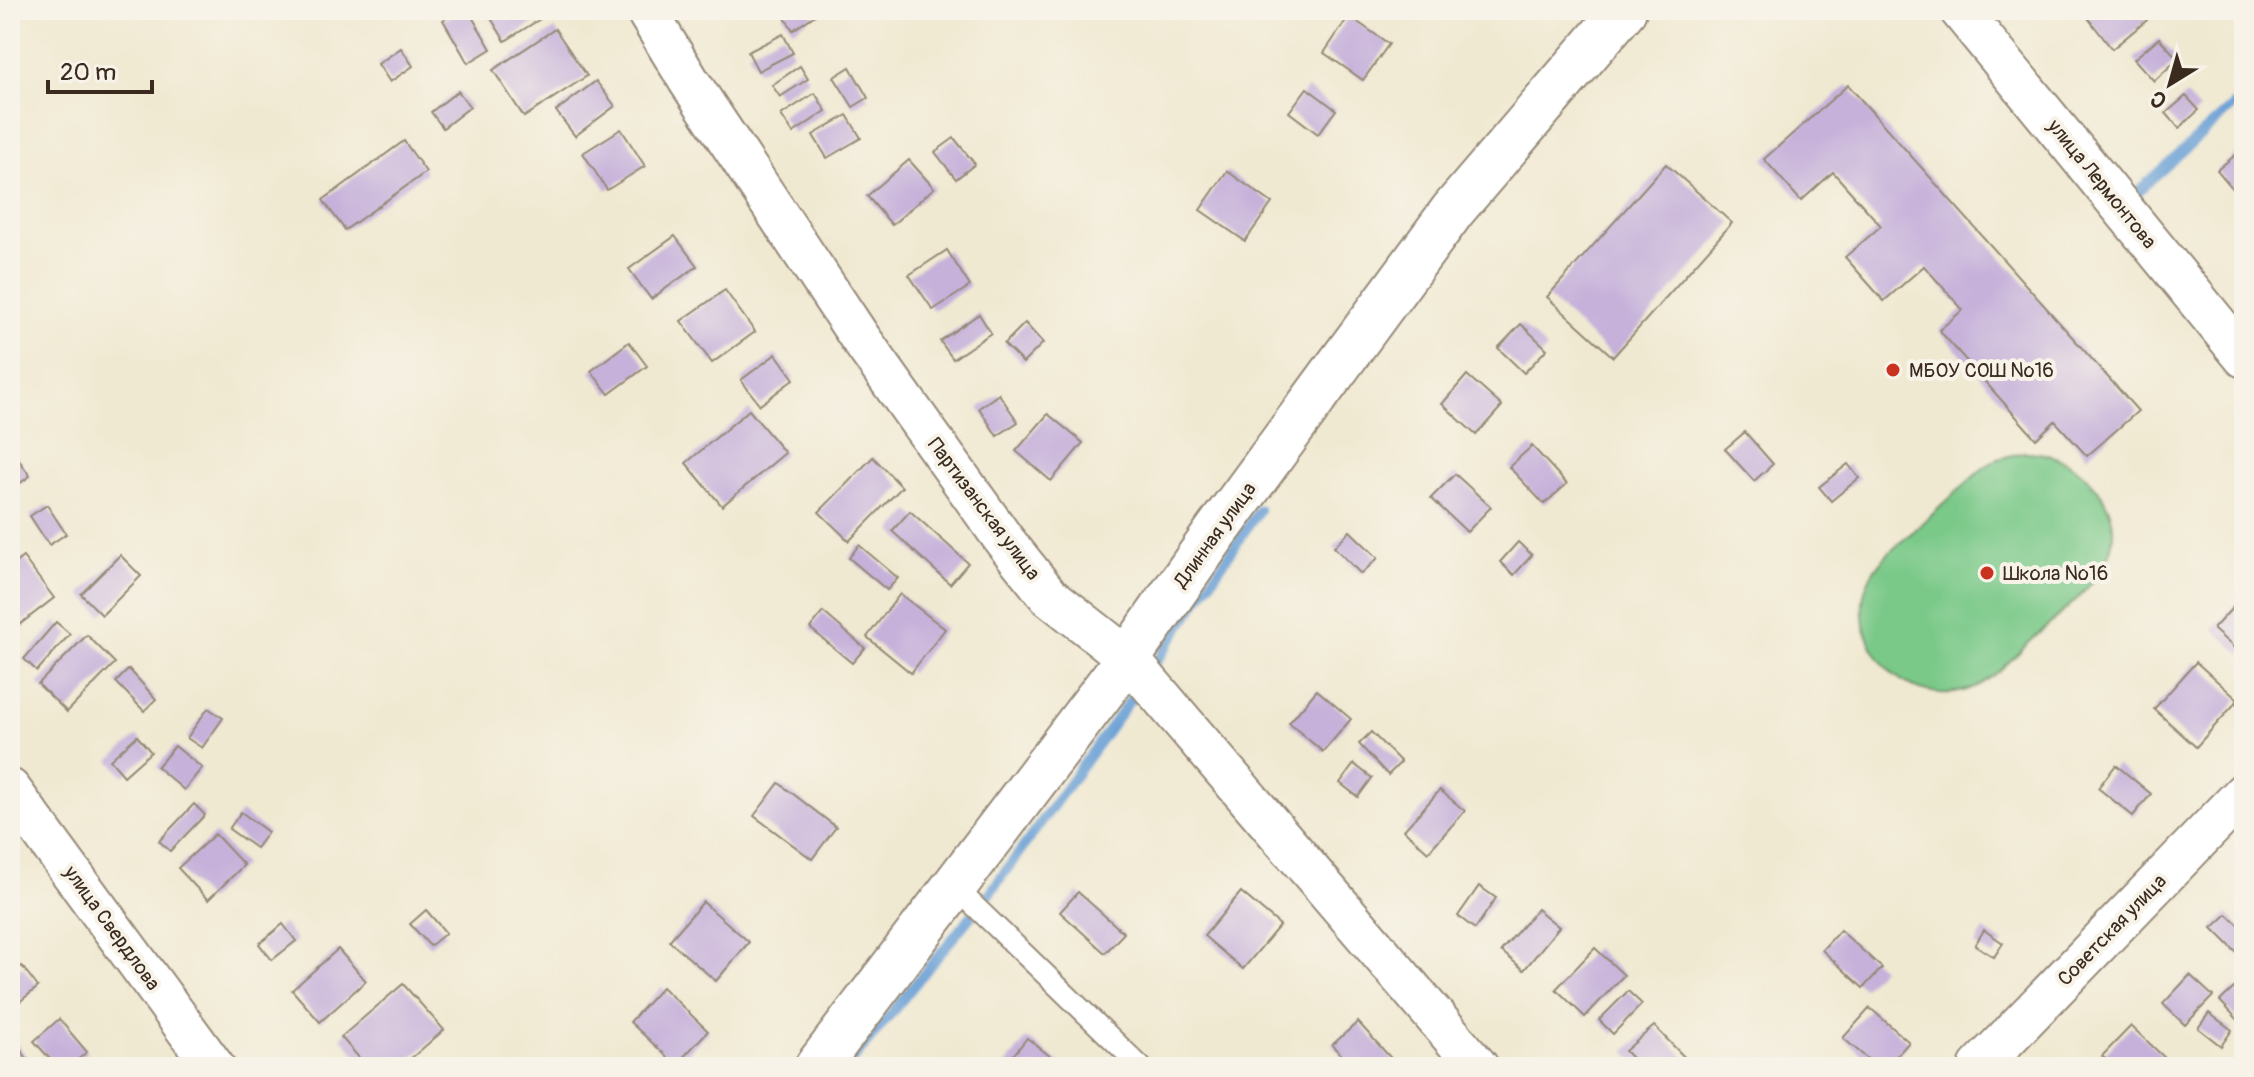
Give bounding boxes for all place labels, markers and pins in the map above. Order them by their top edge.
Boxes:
place label: МБОУ СОШ №16 [1909,358,2054,383]
marker: МБОУ СОШ №16 [1884,361,1902,379]
place label: Школа №16 [2003,561,2108,586]
marker: Школа №16 [1978,564,1996,582]

